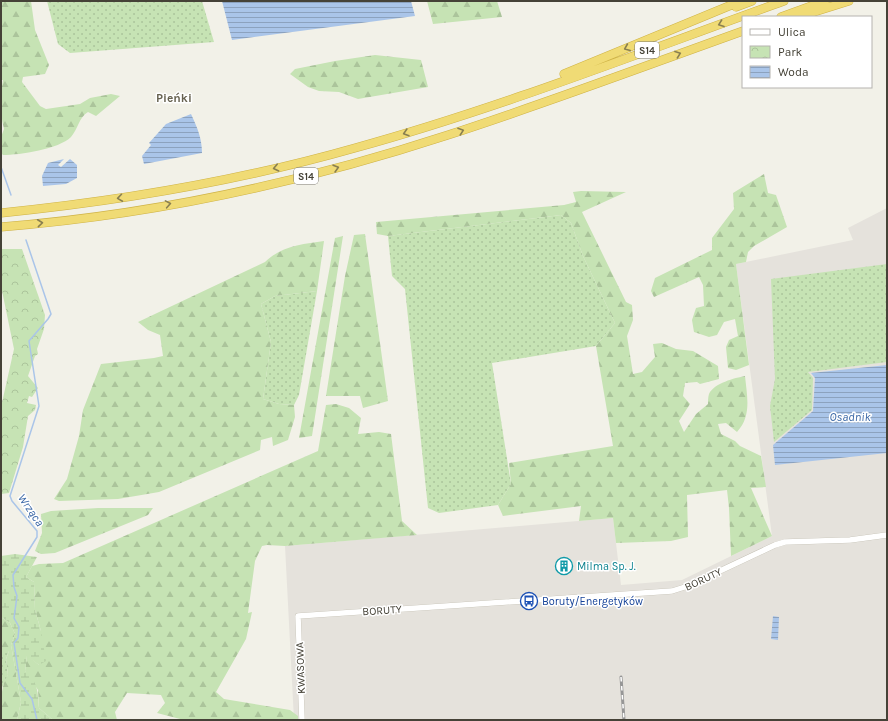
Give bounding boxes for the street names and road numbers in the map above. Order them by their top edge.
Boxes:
road number: S14 [635,42,659,58]
road number: S14 [294,168,318,184]
street label: BORUTY [683,565,724,594]
street label: BORUTY [362,603,402,618]
street label: KWASOWA [293,641,308,694]

